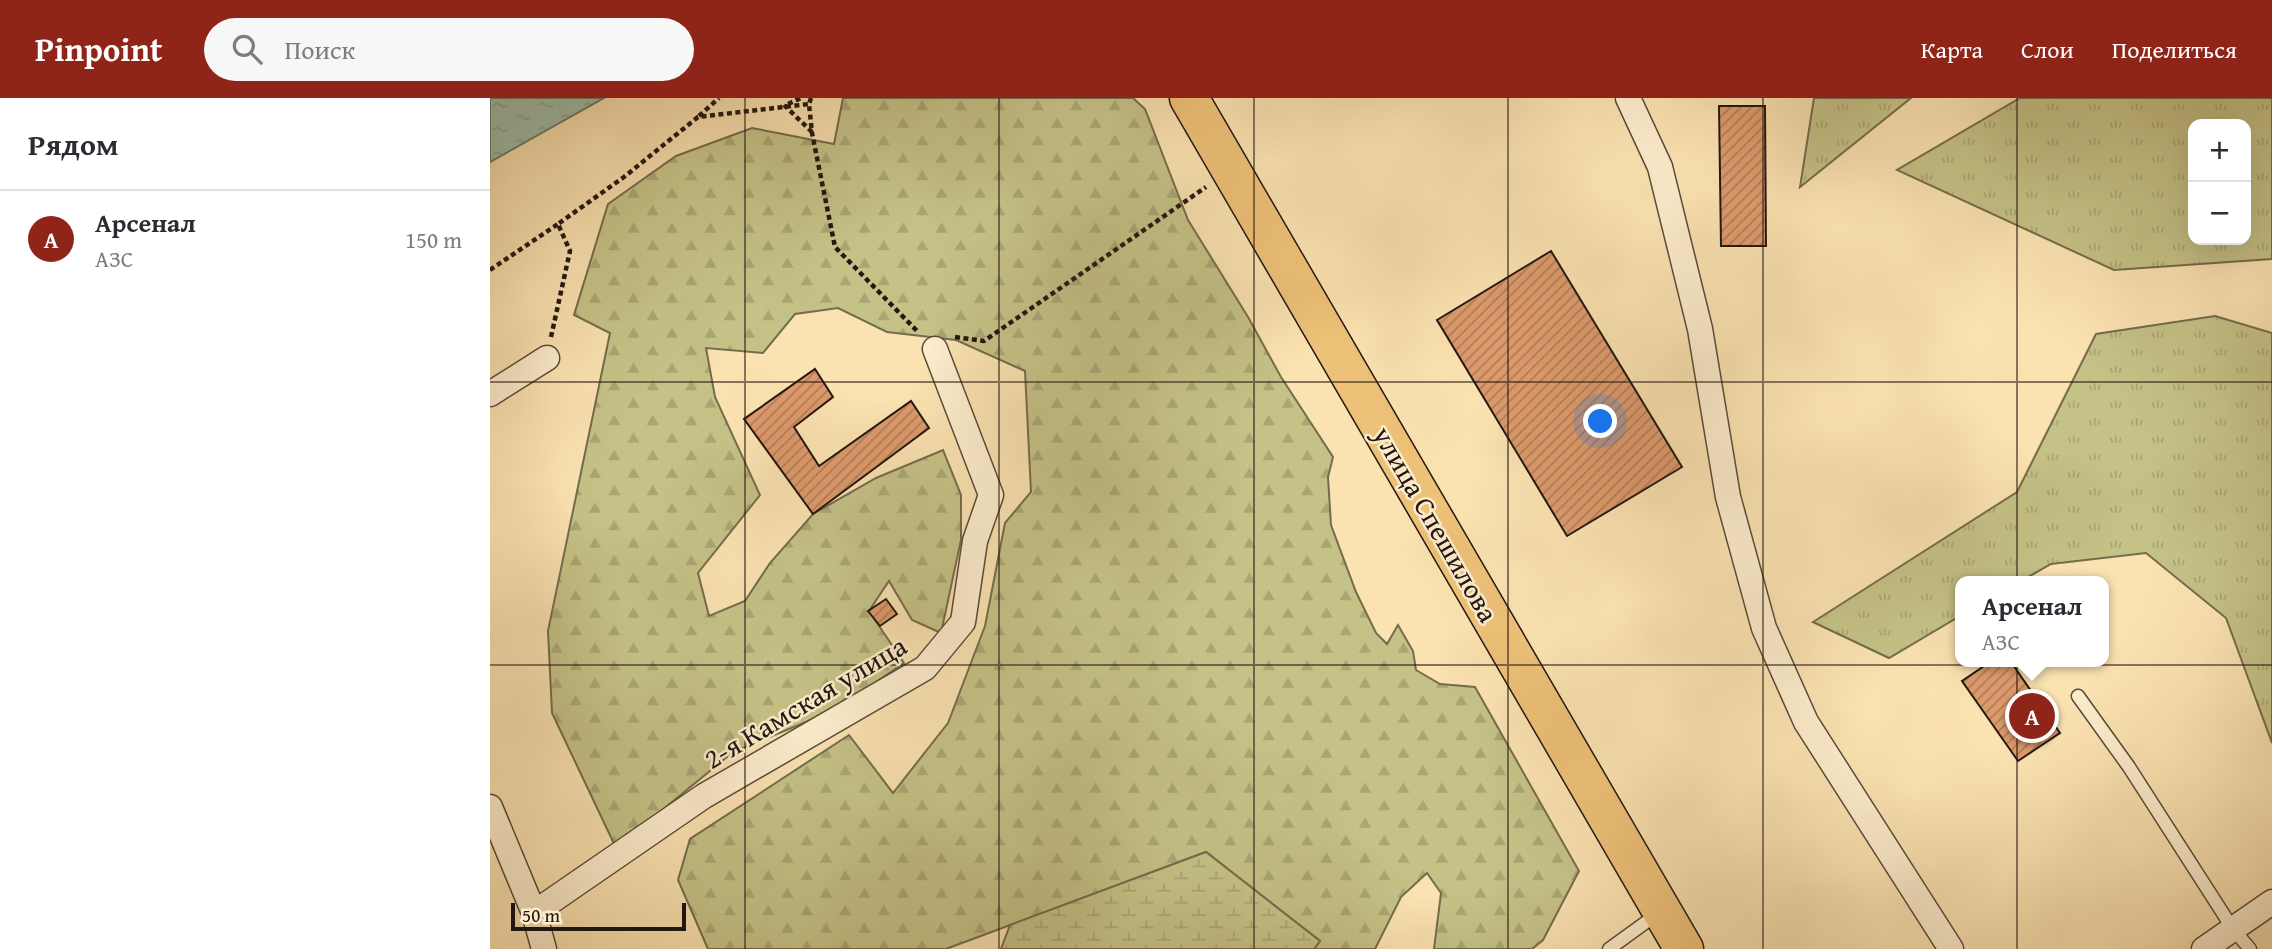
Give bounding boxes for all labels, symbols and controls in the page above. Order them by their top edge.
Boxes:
search box [204,18,694,81]
text: Pinpoint [35,25,162,73]
icon: search [228,30,266,68]
text: Поиск [284,30,355,69]
text: Карта [1921,32,1983,67]
text: Слои [2021,32,2074,67]
text: Поделиться [2112,32,2237,67]
map controls [2188,119,2251,245]
button: + [2188,119,2251,182]
text: Рядом [28,122,119,166]
button: − [2188,182,2251,245]
text: Арсенал [95,203,196,242]
text: A [44,223,58,256]
text: 150 m [405,223,462,256]
text: АЗС [95,242,133,275]
your location [1583,404,1617,438]
street label: улица Спешилова [1363,417,1510,630]
popup [1955,576,2109,667]
text: Арсенал [1982,586,2082,625]
street label: 2-я Камская улица [695,624,915,778]
text: АЗС [1982,625,2020,658]
pin: A [2009,690,2055,742]
scale bar [511,900,686,932]
text: 50 m [522,901,560,929]

